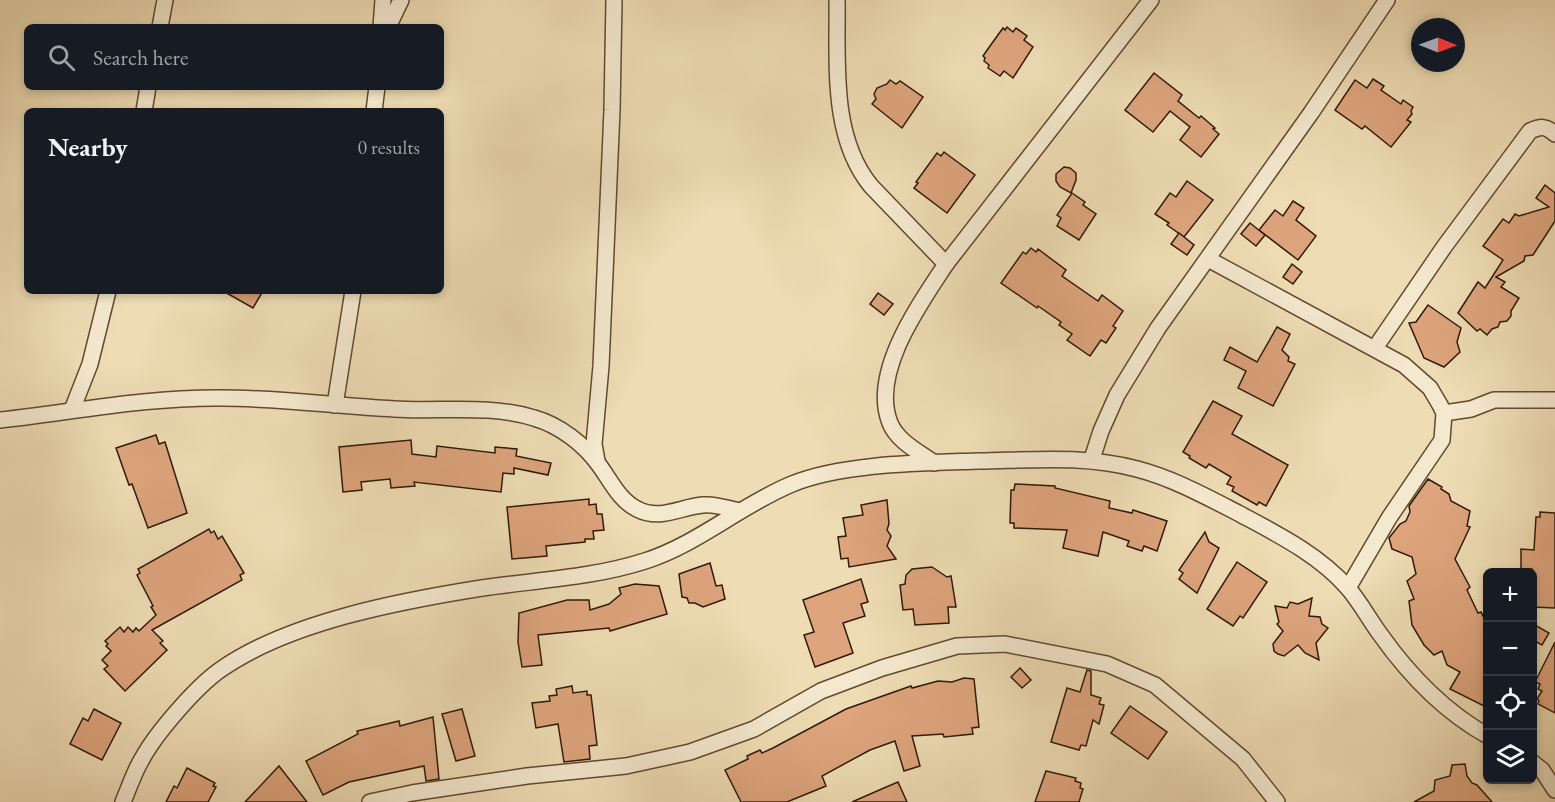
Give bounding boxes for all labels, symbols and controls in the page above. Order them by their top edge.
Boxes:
north arrow [1411,18,1465,72]
search box [24,24,444,90]
icon: search [45,41,78,74]
text: Search here [93,43,188,72]
text: Nearby [48,130,128,164]
text: 0 results [357,134,420,160]
map controls [1483,568,1537,784]
button: + [1483,568,1537,622]
button: − [1483,622,1537,676]
button: locate [1483,676,1537,730]
button: layers [1483,730,1537,784]

